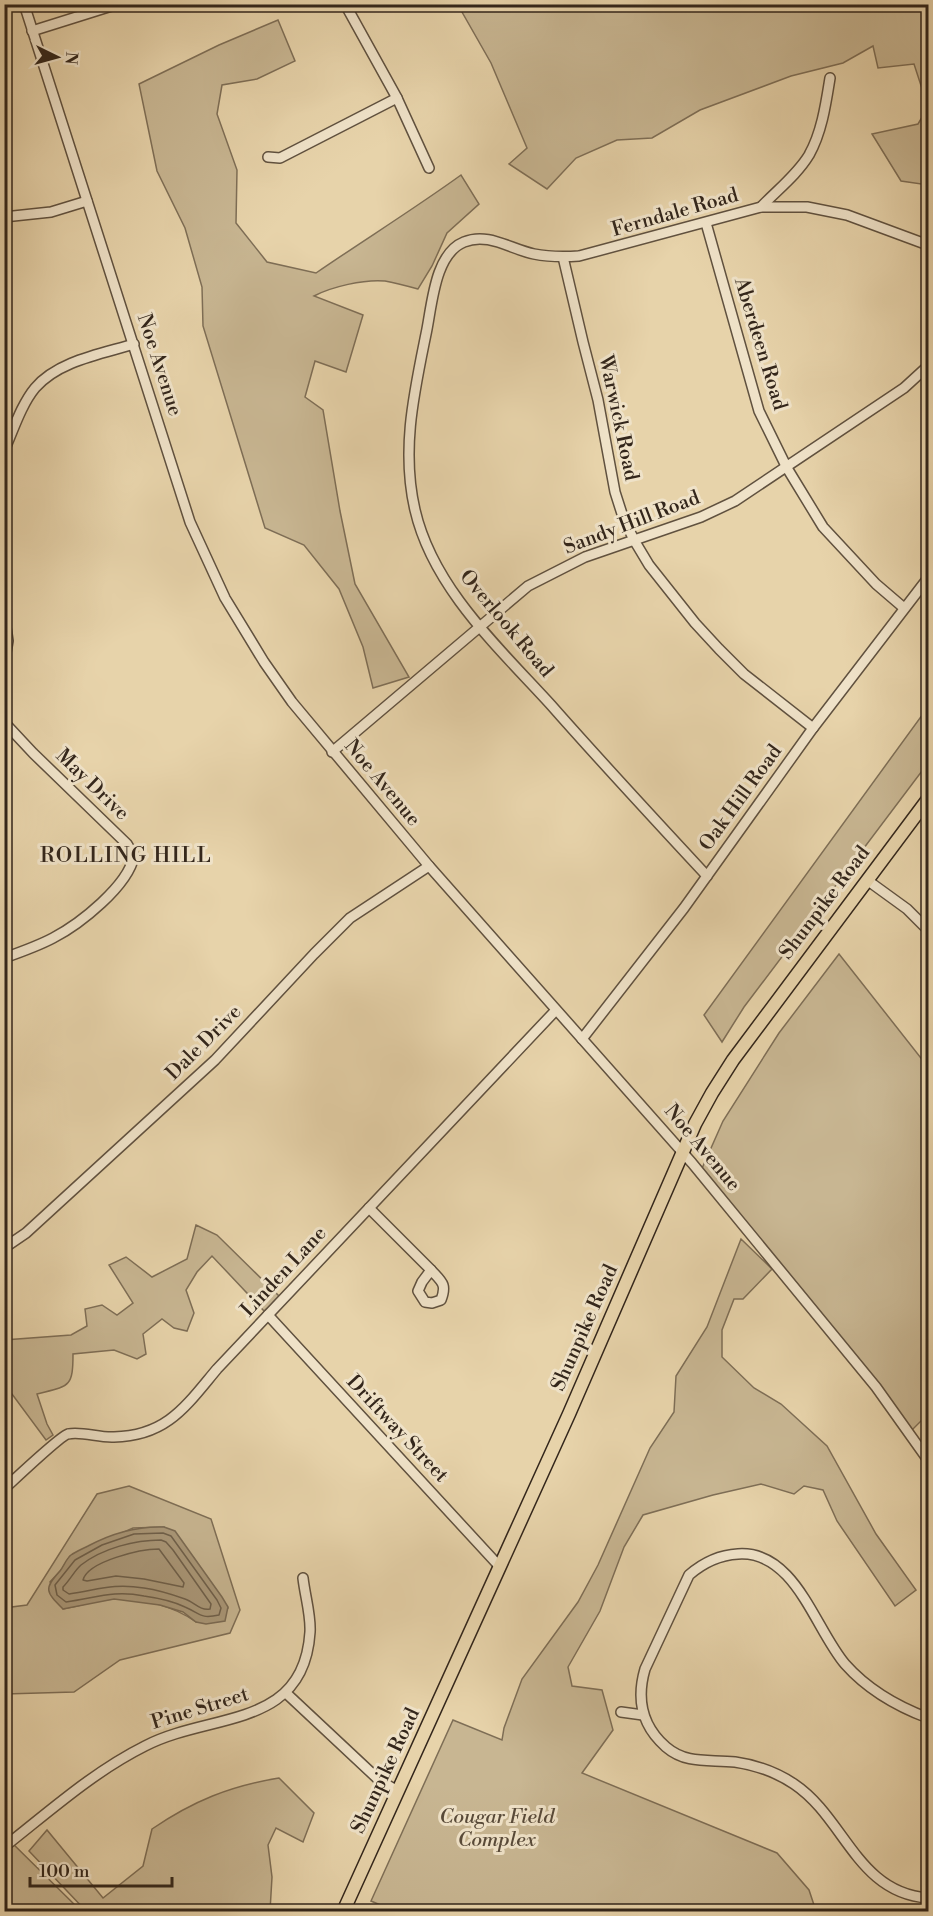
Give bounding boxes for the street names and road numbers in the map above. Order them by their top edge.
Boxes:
street label: Ferndale Road [609,183,742,243]
street label: Aberdeen Road [728,274,792,414]
street label: Noe Avenue [131,311,187,419]
street label: Warwick Road [592,352,644,484]
street label: Sandy Hill Road [560,485,704,560]
street label: Overlook Road [454,565,559,683]
street label: Noe Avenue [338,734,426,832]
street label: Oak Hill Road [694,739,788,856]
street label: May Drive [50,744,134,826]
street label: Shunpike Road [774,841,876,965]
street label: Dale Drive [161,1000,247,1086]
street label: Noe Avenue [658,1099,746,1197]
street label: Linden Lane [236,1222,332,1322]
street label: Shunpike Road [546,1260,624,1395]
street label: Driftway Street [341,1370,453,1488]
street label: Pine Street [148,1682,252,1736]
street label: Shunpike Road [346,1704,426,1838]

